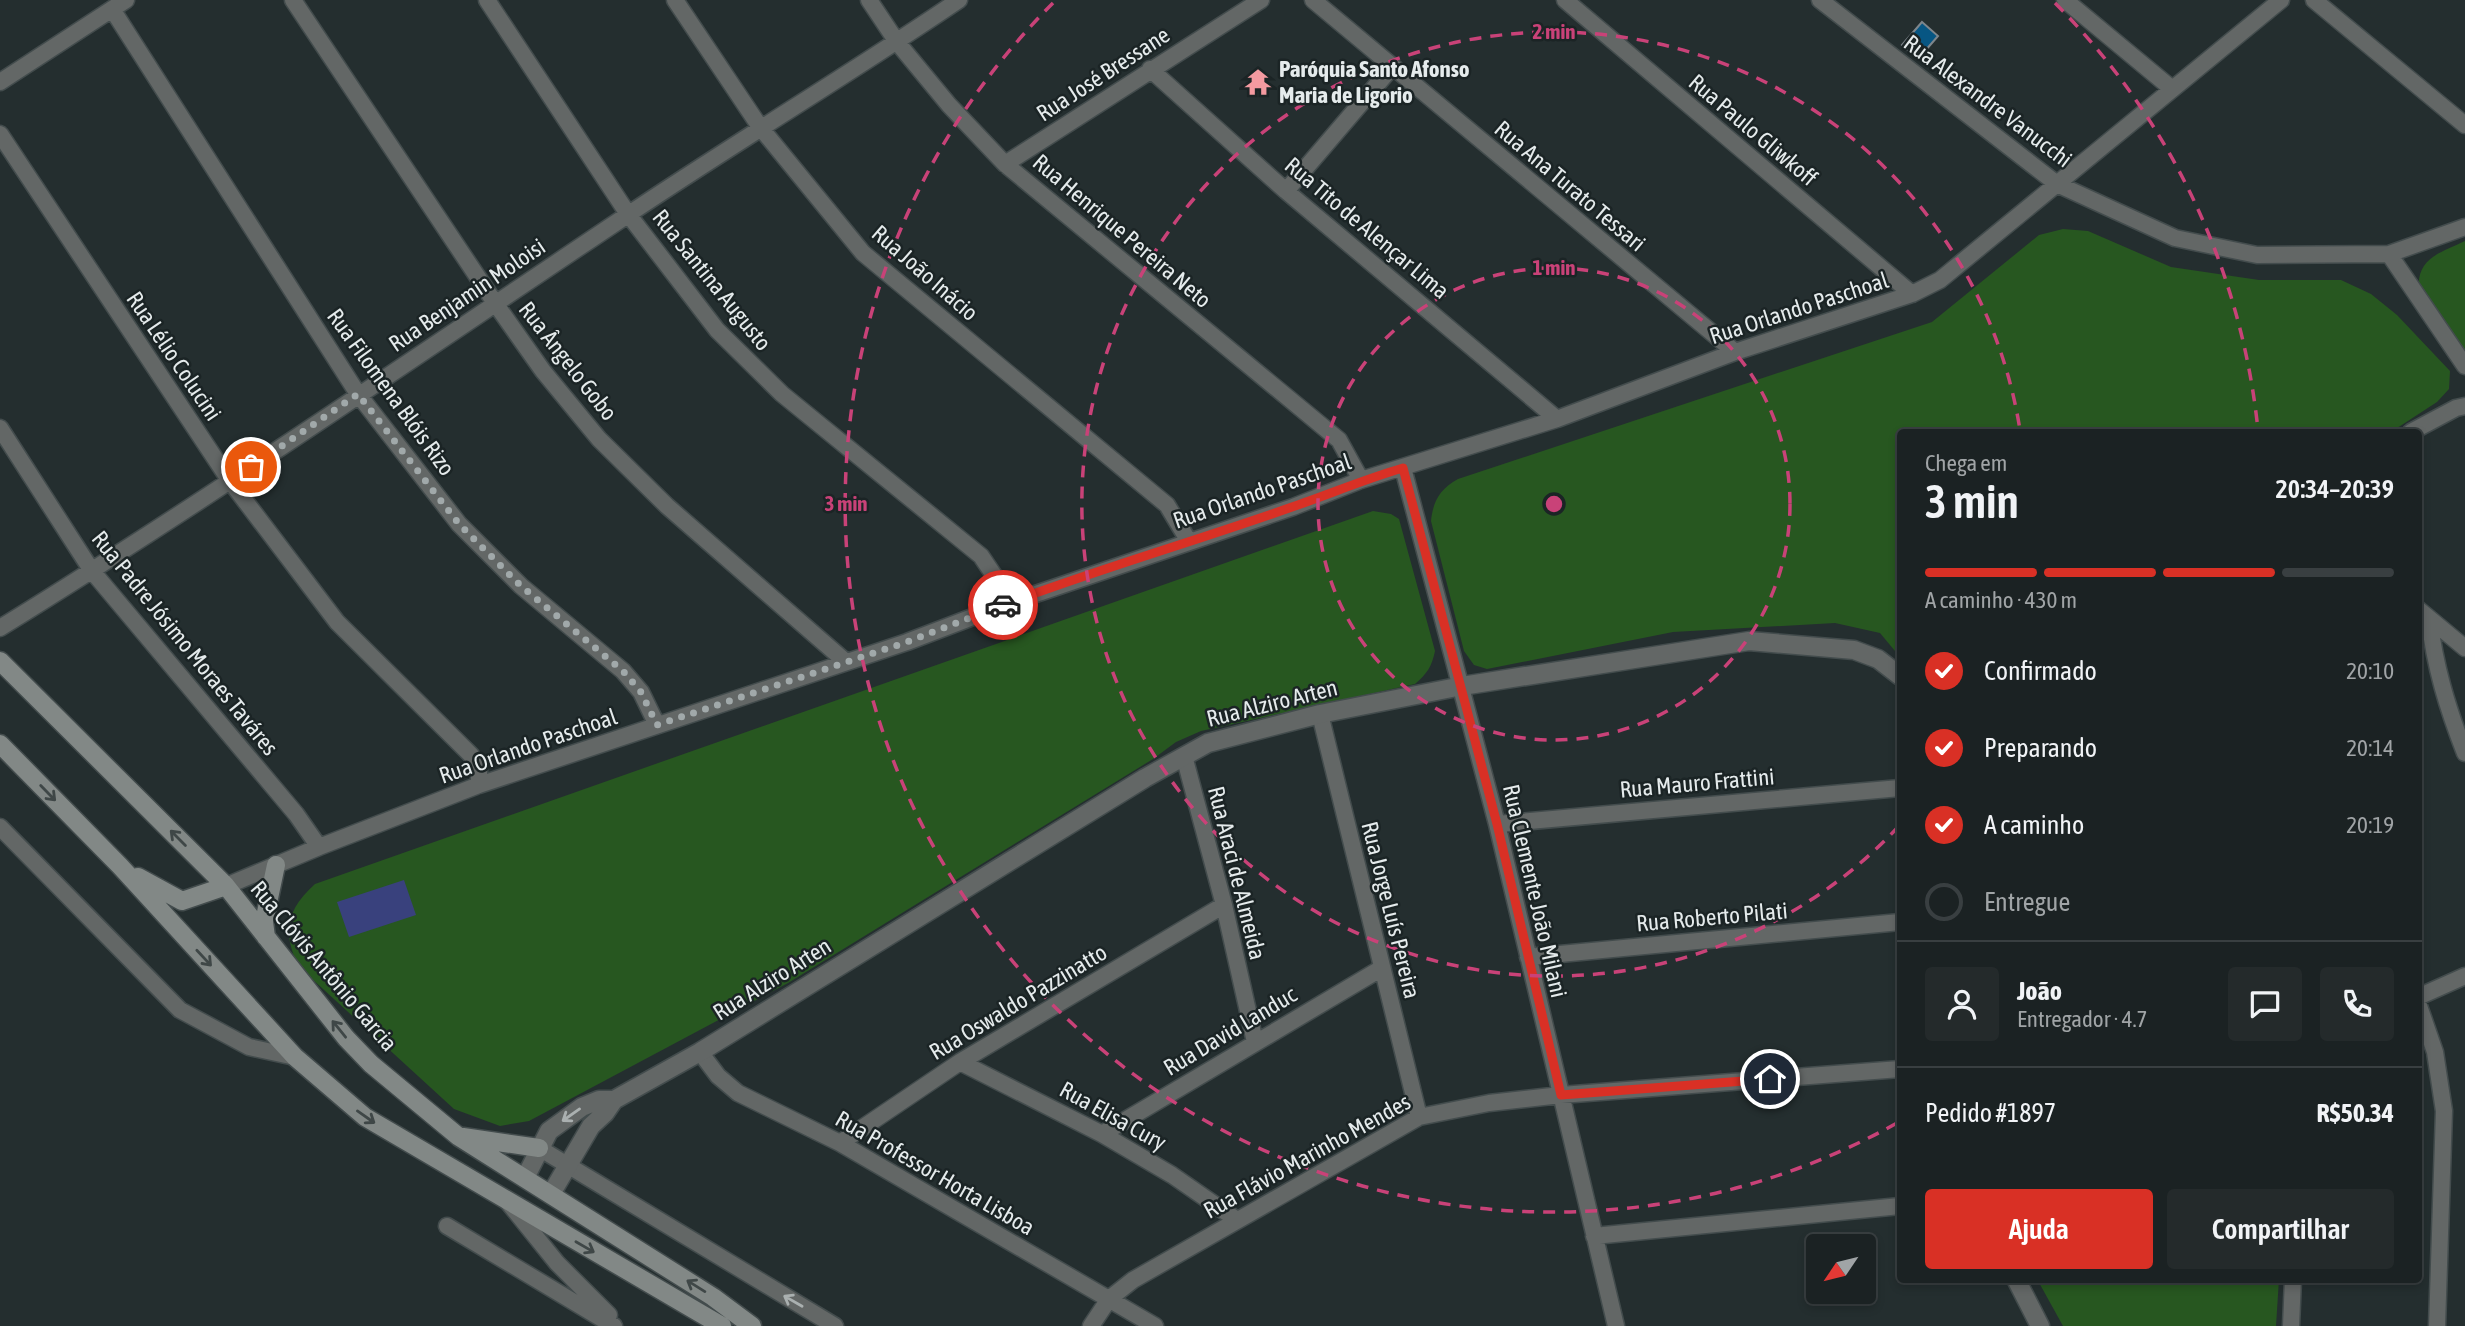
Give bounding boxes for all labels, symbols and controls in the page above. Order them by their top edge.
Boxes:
text: 2 min [1533,19,1575,43]
street label: Rua José Bressane [1032,21,1174,127]
street label: Rua Alexandre Vanucchi [1899,29,2077,173]
place label: Paróquia Santo Afonso Maria de Ligorio [1279,56,1470,108]
temple icon: Paróquia Santo Afonso Maria de Ligorio [1243,67,1273,97]
street label: Rua Paulo Gliwkoff [1684,69,1823,191]
street label: Rua Ana Turato Tessari [1490,116,1650,256]
street label: Rua Henrique Pereira Neto [1028,149,1216,313]
street label: Rua Tito de Alençar Lima [1280,152,1454,304]
street label: Rua Santina Augusto [647,204,777,356]
street label: Rua João Inácio [867,220,983,326]
street label: Rua Benjamin Moloisi [384,233,550,357]
text: 1 min [1533,255,1575,279]
street label: Rua Orlando Paschoal [1706,267,1892,349]
street label: Rua Lélio Colucini [121,287,227,425]
street label: Rua Ângelo Gobo [514,297,622,425]
street label: Rua Filomena Blóis Rizo [322,304,460,480]
pin [221,437,281,497]
icon: bag [232,448,270,486]
street label: Rua Orlando Paschoal [1170,448,1354,534]
text: Chega em [1925,450,2007,476]
text: 20:34–20:39 [2276,474,2394,504]
text: 3 min [1925,475,2019,528]
text: 3 min [825,491,867,515]
centre of rings [1542,492,1566,516]
street label: Rua Padre Jósimo Moraes Taváres [87,526,283,760]
courier [968,570,1038,640]
icon: car [984,586,1022,624]
text: A caminho · 430 m [1925,587,2077,613]
icon: check [1925,652,1963,690]
text: Confirmado [1984,656,2097,686]
text: 20:10 [2346,658,2394,684]
street label: Rua Alziro Arten [1204,674,1340,732]
street label: Rua Orlando Paschoal [436,703,620,789]
icon: check [1925,729,1963,767]
text: Preparando [1984,733,2097,763]
text: 20:14 [2346,735,2394,761]
street label: Rua Mauro Frattini [1619,763,1775,803]
street label: Rua Clemente João Milani [1498,782,1572,1000]
one-way arrow [39,784,56,801]
street label: Rua Araci de Almeida [1203,784,1271,962]
icon: check [1925,806,1963,844]
text: A caminho [1984,810,2084,840]
text: 20:19 [2346,812,2394,838]
street label: Rua Jorge Luís Pereira [1356,819,1426,1001]
one-way arrow [170,830,187,847]
street label: Rua Clóvis Antônio Garcia [245,876,403,1056]
text: Entregue [1984,887,2070,917]
street label: Rua Roberto Pilati [1635,897,1789,937]
street label: Rua Alziro Arten [708,932,836,1026]
street label: Rua Oswaldo Pazzinatto [925,939,1111,1065]
one-way arrow [196,949,212,967]
button: person [1925,967,1999,1041]
button: chat [2228,967,2302,1041]
button: phone [2320,967,2394,1041]
text: João [2017,976,2062,1006]
street label: Rua David Landuc [1159,981,1301,1081]
text: Entregador · 4.7 [2017,1006,2147,1032]
one-way arrow [332,1020,347,1039]
pin [1740,1049,1800,1109]
icon: home [1751,1060,1789,1098]
street label: Rua Elisa Cury [1055,1076,1171,1156]
street label: Rua Flávio Marinho Mendes [1199,1088,1415,1224]
text: Pedido #1897 [1925,1098,2056,1128]
text: R$50.34 [2317,1098,2394,1128]
street label: Rua Professor Horta Lisboa [831,1105,1039,1241]
one-way arrow [562,1108,581,1122]
one-way arrow [356,1110,375,1124]
button: Ajuda [1925,1189,2153,1269]
button: Compartilhar [2167,1189,2394,1269]
north arrow [1806,1234,1876,1304]
map controls [1806,1234,1876,1304]
one-way arrow [574,1241,595,1254]
one-way arrow [687,1279,707,1293]
one-way arrow [783,1294,803,1308]

